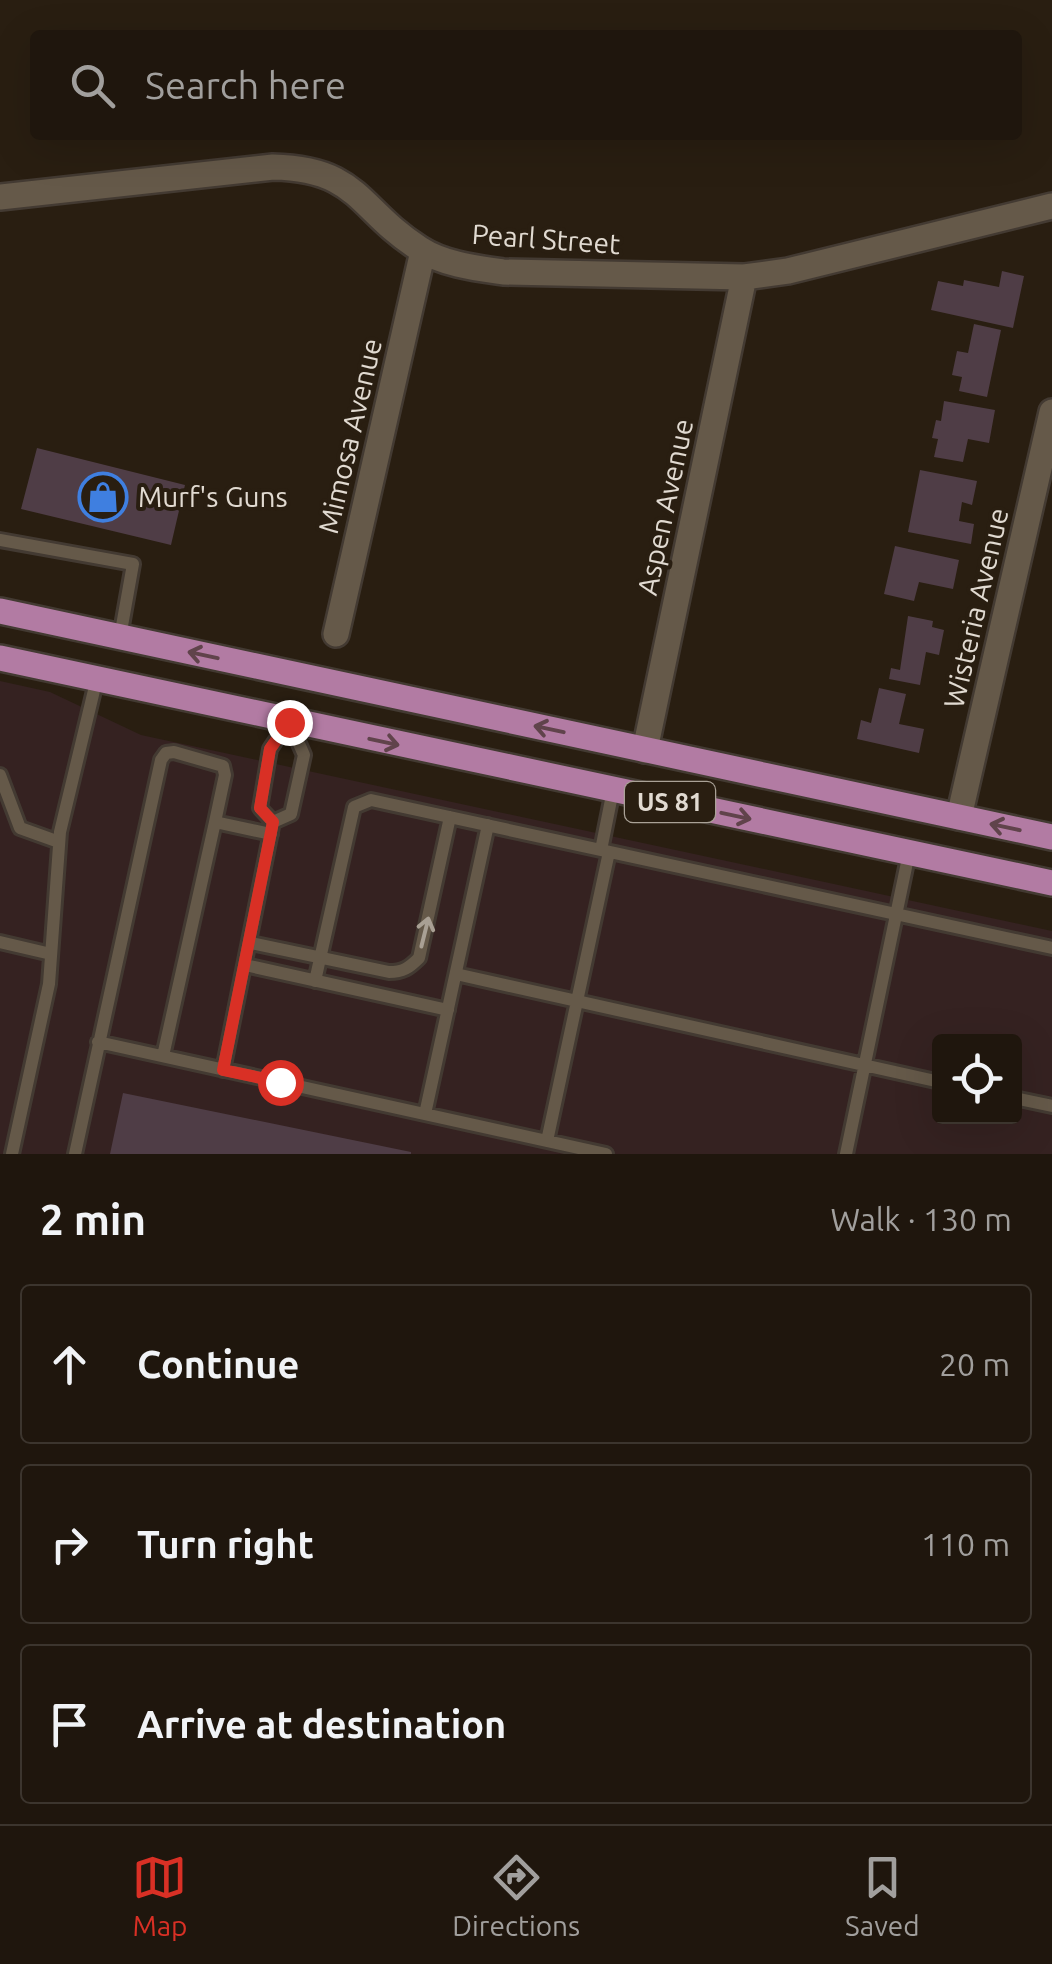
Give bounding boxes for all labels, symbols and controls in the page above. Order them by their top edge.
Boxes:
search box [30,30,1022,140]
icon: search [65,58,120,113]
text: Search here [145,64,346,106]
street label: Pearl Street [471,218,621,259]
street label: Mimosa Avenue [312,335,387,536]
street label: Aspen Avenue [631,416,698,598]
shop icon: Murf's Guns [77,471,129,523]
place label: Murf's Guns [138,481,288,512]
street label: Wisteria Avenue [937,505,1014,711]
one-way arrow [187,644,219,663]
route end [267,700,313,746]
one-way arrow [534,719,566,738]
one-way arrow [367,733,399,752]
road number: US 81 [625,782,715,822]
one-way arrow [720,808,752,826]
one-way arrow [990,817,1022,836]
one-way arrow [417,917,436,948]
map controls [932,1034,1022,1124]
button: locate [932,1034,1022,1124]
route start [258,1060,304,1106]
text: 2 min [40,1196,146,1243]
text: Walk · 130 m [830,1201,1012,1237]
icon: ahead [42,1337,97,1392]
text: Continue [137,1343,299,1385]
text: 20 m [939,1346,1010,1382]
icon: right [42,1517,97,1572]
text: Turn right [137,1523,314,1565]
text: 110 m [921,1526,1010,1562]
icon: arrive [42,1697,97,1752]
text: Arrive at destination [137,1703,506,1745]
tab: Map [132,1850,188,1941]
tab: Directions [452,1850,580,1941]
tab: Saved [845,1850,920,1941]

